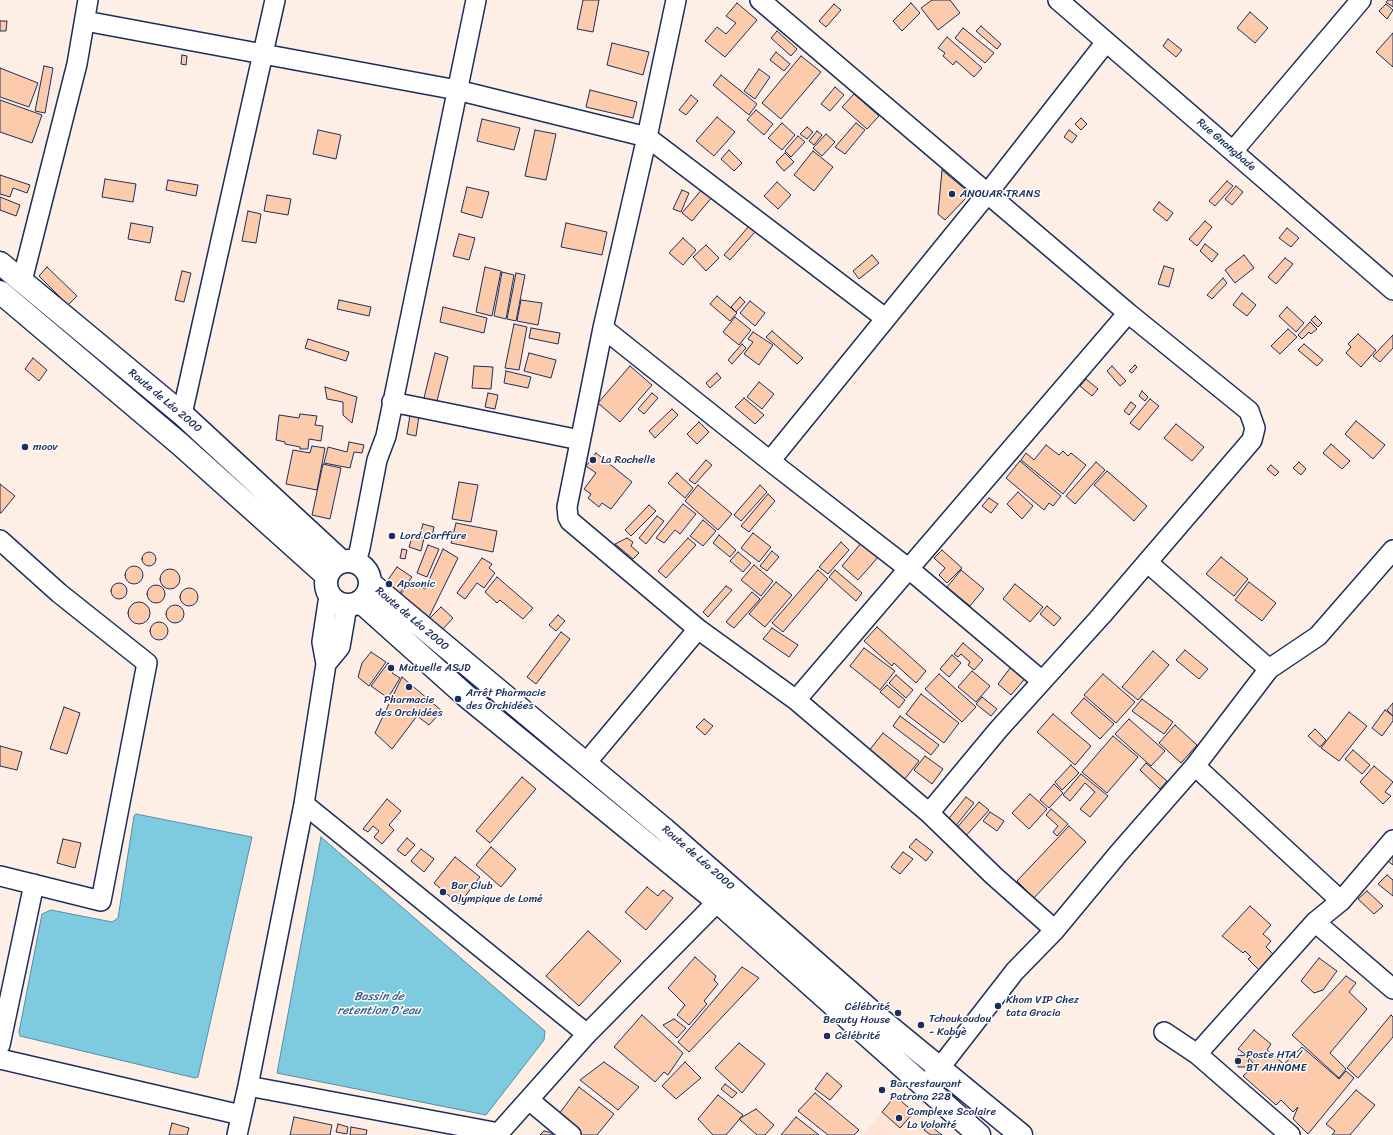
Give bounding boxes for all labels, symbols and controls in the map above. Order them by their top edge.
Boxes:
street label: Rue Gnangbade [1194,116,1258,174]
place label: ANOUAR TRANS [960,187,1040,201]
marker: ANOUAR TRANS [947,189,957,199]
street label: Route de Léo 2000 [126,366,204,436]
place label: moov [33,440,58,454]
marker: moov [20,442,30,452]
place label: La Rochelle [601,453,655,467]
marker: La Rochelle [588,455,598,465]
place label: Lord Corffure [400,529,466,543]
marker: Lord Corffure [387,531,397,541]
place label: Apsonic [397,577,435,591]
marker: Apsonic [384,579,394,589]
street label: Route de Léo 2000 [373,584,451,654]
place label: Mutuelle ASJD [399,661,471,675]
marker: Mutuelle ASJD [386,663,396,673]
marker: Pharmacie des Orchidées [404,682,414,692]
place label: Arrêt Pharmacie des Orchidées [466,686,546,712]
place label: Pharmacie des Orchidées [375,693,443,719]
marker: Arrêt Pharmacie des Orchidées [453,694,463,704]
street label: Route de Léo 2000 [659,823,737,893]
place label: Bar Club Olympique de Lomé [451,879,543,905]
marker: Bar Club Olympique de Lomé [438,887,448,897]
water label: Bassin de retention D'eau [337,990,421,1018]
place label: Khom VIP Chez tata Gracia [1006,993,1079,1019]
place label: Célébrité Beauty House [823,1000,890,1026]
marker: Khom VIP Chez tata Gracia [993,1001,1003,1011]
marker: Célébrité Beauty House [893,1008,903,1018]
place label: Tchoukoudou - Kabyè [929,1012,991,1038]
marker: Tchoukoudou - Kabyè [916,1020,926,1030]
place label: Célébrité [835,1029,880,1043]
marker: Célébrité [822,1031,832,1041]
place label: Poste HTA/ BT AHNOME [1246,1048,1306,1074]
marker: Poste HTA/ BT AHNOME [1233,1056,1243,1066]
place label: Bar restaurant Patrona 228 [890,1077,961,1103]
marker: Bar restaurant Patrona 228 [877,1085,887,1095]
place label: Complexe Scolaire La Volonté [907,1105,996,1131]
marker: Complexe Scolaire La Volonté [894,1113,904,1123]

